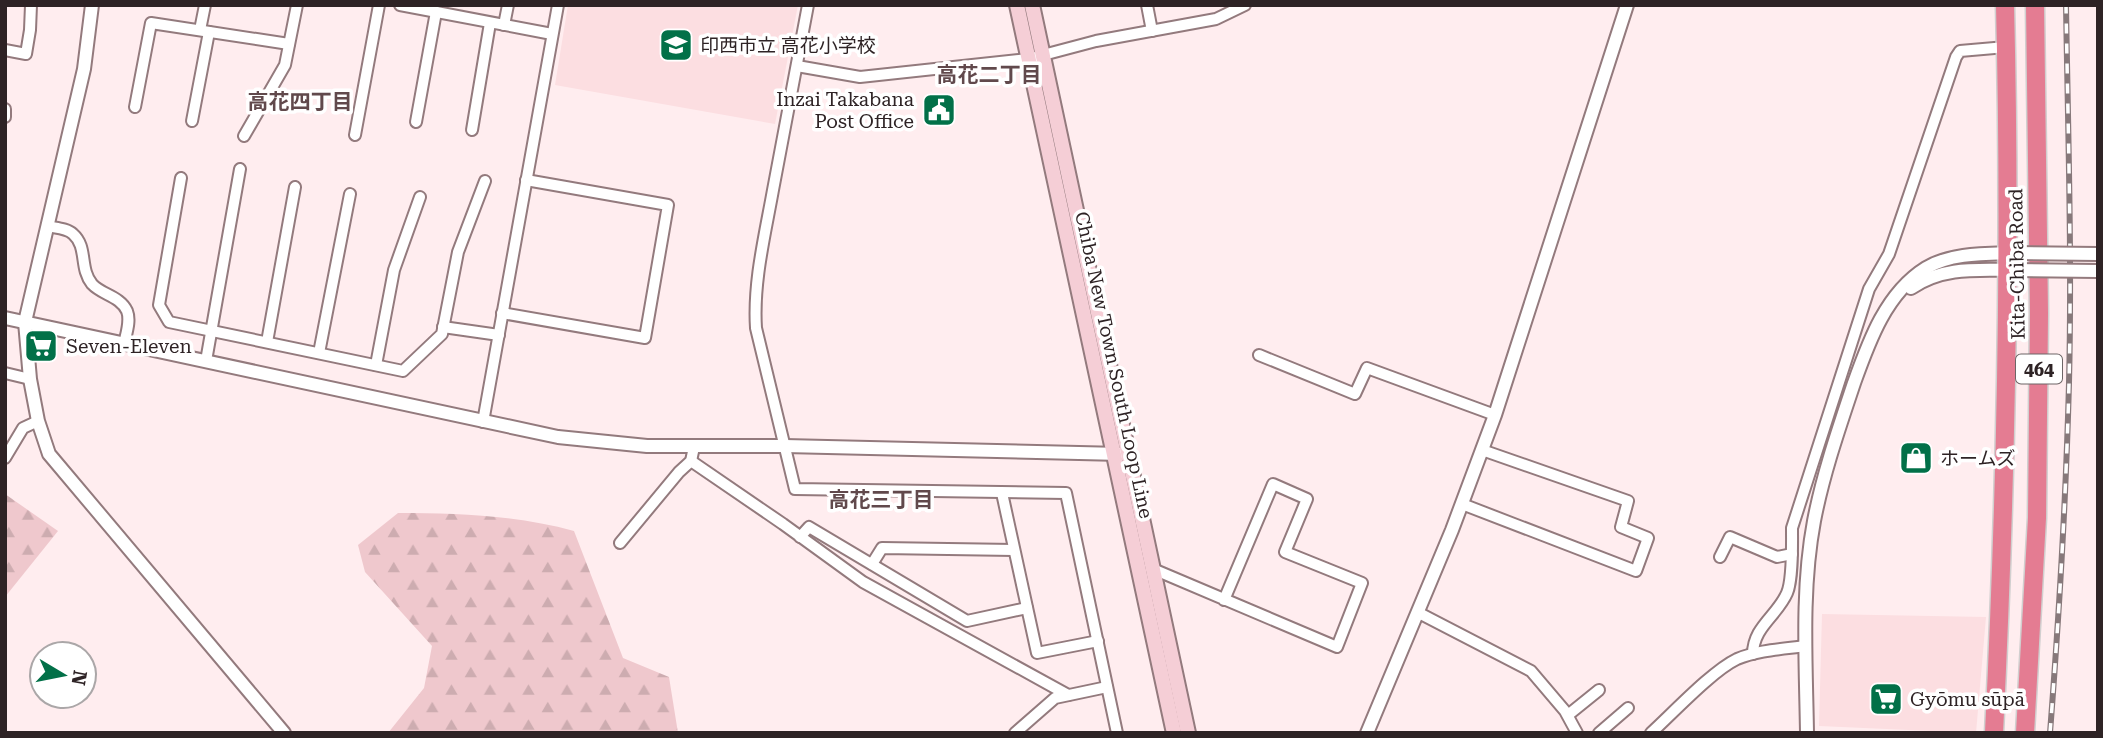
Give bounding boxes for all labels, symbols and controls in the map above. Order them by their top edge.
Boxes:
school or university icon: 印西市立 高花小学校 [657,26,695,64]
place label: 印西市立 高花小学校 [700,34,876,57]
district label: 高花二丁目 [937,63,1042,87]
place label: Inzai Takabana Post Office [776,88,915,133]
district label: 高花四丁目 [248,90,353,114]
public building icon: Inzai Takabana Post Office [920,91,958,129]
street label: Kita-Chiba Road [2004,188,2030,340]
street label: Chiba New Town South Loop Line [1070,209,1158,521]
supermarket icon: Seven-Eleven [22,327,60,365]
place label: Seven-Eleven [66,335,192,358]
road number: 464 [2016,354,2062,384]
shop icon: ホームズ [1897,439,1935,477]
place label: ホームズ [1940,447,2015,470]
district label: 高花三丁目 [829,488,934,512]
north arrow [28,640,98,710]
text: N [67,669,92,687]
supermarket icon: Gyōmu sūpā [1867,680,1905,718]
place label: Gyōmu sūpā [1910,688,2025,711]

